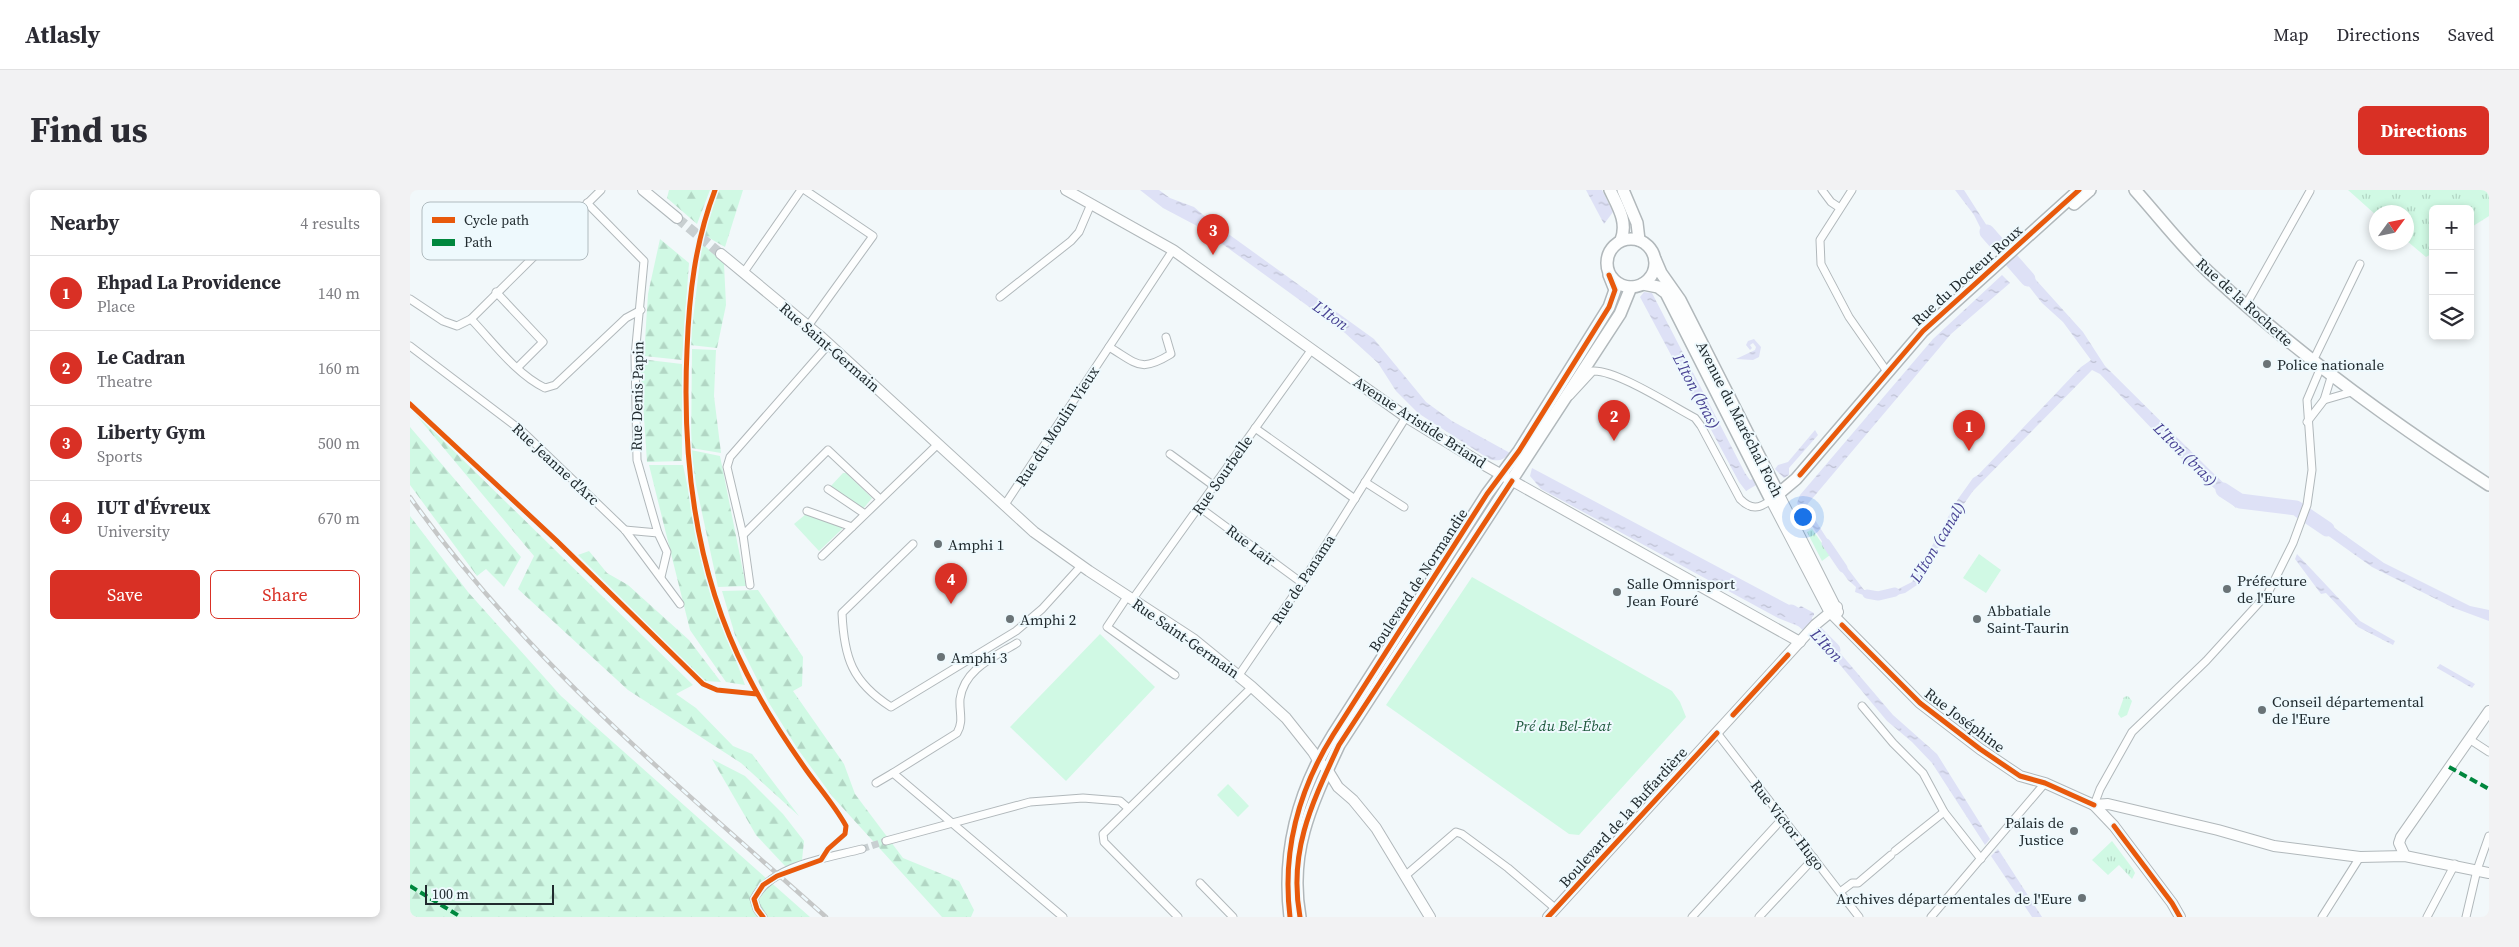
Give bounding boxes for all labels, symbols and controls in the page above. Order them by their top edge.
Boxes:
text: Atlasly [25,18,100,51]
text: Map [2273,22,2309,47]
text: Directions [2337,22,2420,47]
text: Saved [2448,22,2494,47]
text: Find us [30,106,148,154]
button: Directions [2358,106,2489,155]
legend [422,202,588,260]
north arrow [2369,205,2414,250]
map controls [2429,205,2474,340]
button: + [2429,205,2474,250]
text: Nearby [50,208,120,237]
text: Cycle path [464,210,529,230]
text: 4 results [300,212,360,234]
pin: 3 [1197,214,1229,255]
street label: Rue du Docteur Roux [1907,220,2027,330]
text: Path [464,232,492,252]
button: − [2429,250,2474,295]
street label: Rue de la Rochette [2192,253,2298,351]
text: Ehpad La Providence [97,269,281,295]
text: 1 [62,282,70,304]
text: 140 m [318,282,360,304]
water label: L'Iton [1308,294,1353,335]
text: Place [97,295,135,317]
button: layers [2429,295,2474,340]
street label: Rue Saint-Germain [775,297,885,397]
street label: Avenue du Maréchal Foch [1692,338,1788,500]
street label: Rue Denis Papin [626,341,648,451]
text: Le Cadran [97,344,185,370]
water label: L'Iton (bras) [1668,349,1726,432]
place label: Police nationale [2277,354,2385,375]
text: 2 [62,357,70,379]
text: 160 m [318,357,360,379]
marker: Police nationale [2261,358,2273,370]
street label: Rue du Moulin Vieux [1010,362,1104,490]
text: Theatre [97,370,152,392]
street label: Avenue Aristide Briand [1350,371,1491,473]
pin: 2 [1598,400,1630,441]
pin: 1 [1953,410,1985,451]
water label: L'Iton (bras) [2148,416,2223,491]
street label: Rue Jeanne d'Arc [508,418,604,510]
text: Liberty Gym [97,419,205,445]
street label: Rue Sourbelle [1187,431,1257,519]
text: 3 [62,432,70,454]
text: 500 m [318,432,360,454]
text: Sports [97,445,142,467]
text: IUT d'Évreux [97,494,211,520]
water label: L'Iton (canal) [1904,497,1970,587]
street label: Boulevard de Normandie [1364,504,1473,656]
your location [1790,504,1816,530]
text: 4 [62,507,70,529]
text: 670 m [318,507,360,529]
text: University [97,520,170,542]
street label: Rue Lair [1222,520,1280,571]
street label: Rue de Panama [1266,530,1340,628]
place label: Amphi 1 [948,534,1004,555]
marker: Amphi 1 [932,538,944,550]
pin: 4 [935,563,967,604]
button: Save [50,570,200,619]
button: Share [210,570,360,619]
place label: Préfecture de l'Eure [2237,570,2307,608]
place label: Salle Omnisport Jean Fouré [1626,573,1735,611]
marker: Préfecture de l'Eure [2221,583,2233,595]
marker: Salle Omnisport Jean Fouré [1611,586,1623,598]
street label: Rue Saint-Germain [1128,593,1244,683]
place label: Abbatiale Saint-Taurin [1987,600,2069,638]
place label: Amphi 2 [1020,609,1076,630]
marker: Amphi 2 [1004,613,1016,625]
marker: Abbatiale Saint-Taurin [1971,613,1983,625]
water label: L'Iton [1805,623,1848,667]
place label: Amphi 3 [951,647,1007,668]
marker: Amphi 3 [935,651,947,663]
street label: Rue Joséphine [1920,683,2010,757]
place label: Conseil départemental de l'Eure [2272,691,2425,729]
marker: Conseil départemental de l'Eure [2256,704,2268,716]
park label: Pré du Bel-Ébat [1514,715,1612,736]
street label: Boulevard de la Buffardière [1554,742,1692,892]
street label: Rue Victor Hugo [1746,775,1830,875]
place label: Palais de Justice [2005,812,2064,850]
marker: Palais de Justice [2068,825,2080,837]
scale bar [425,882,554,905]
text: 100 m [432,884,469,904]
place label: Archives départementales de l'Eure [1836,888,2072,909]
marker: Archives départementales de l'Eure [2076,892,2088,904]

